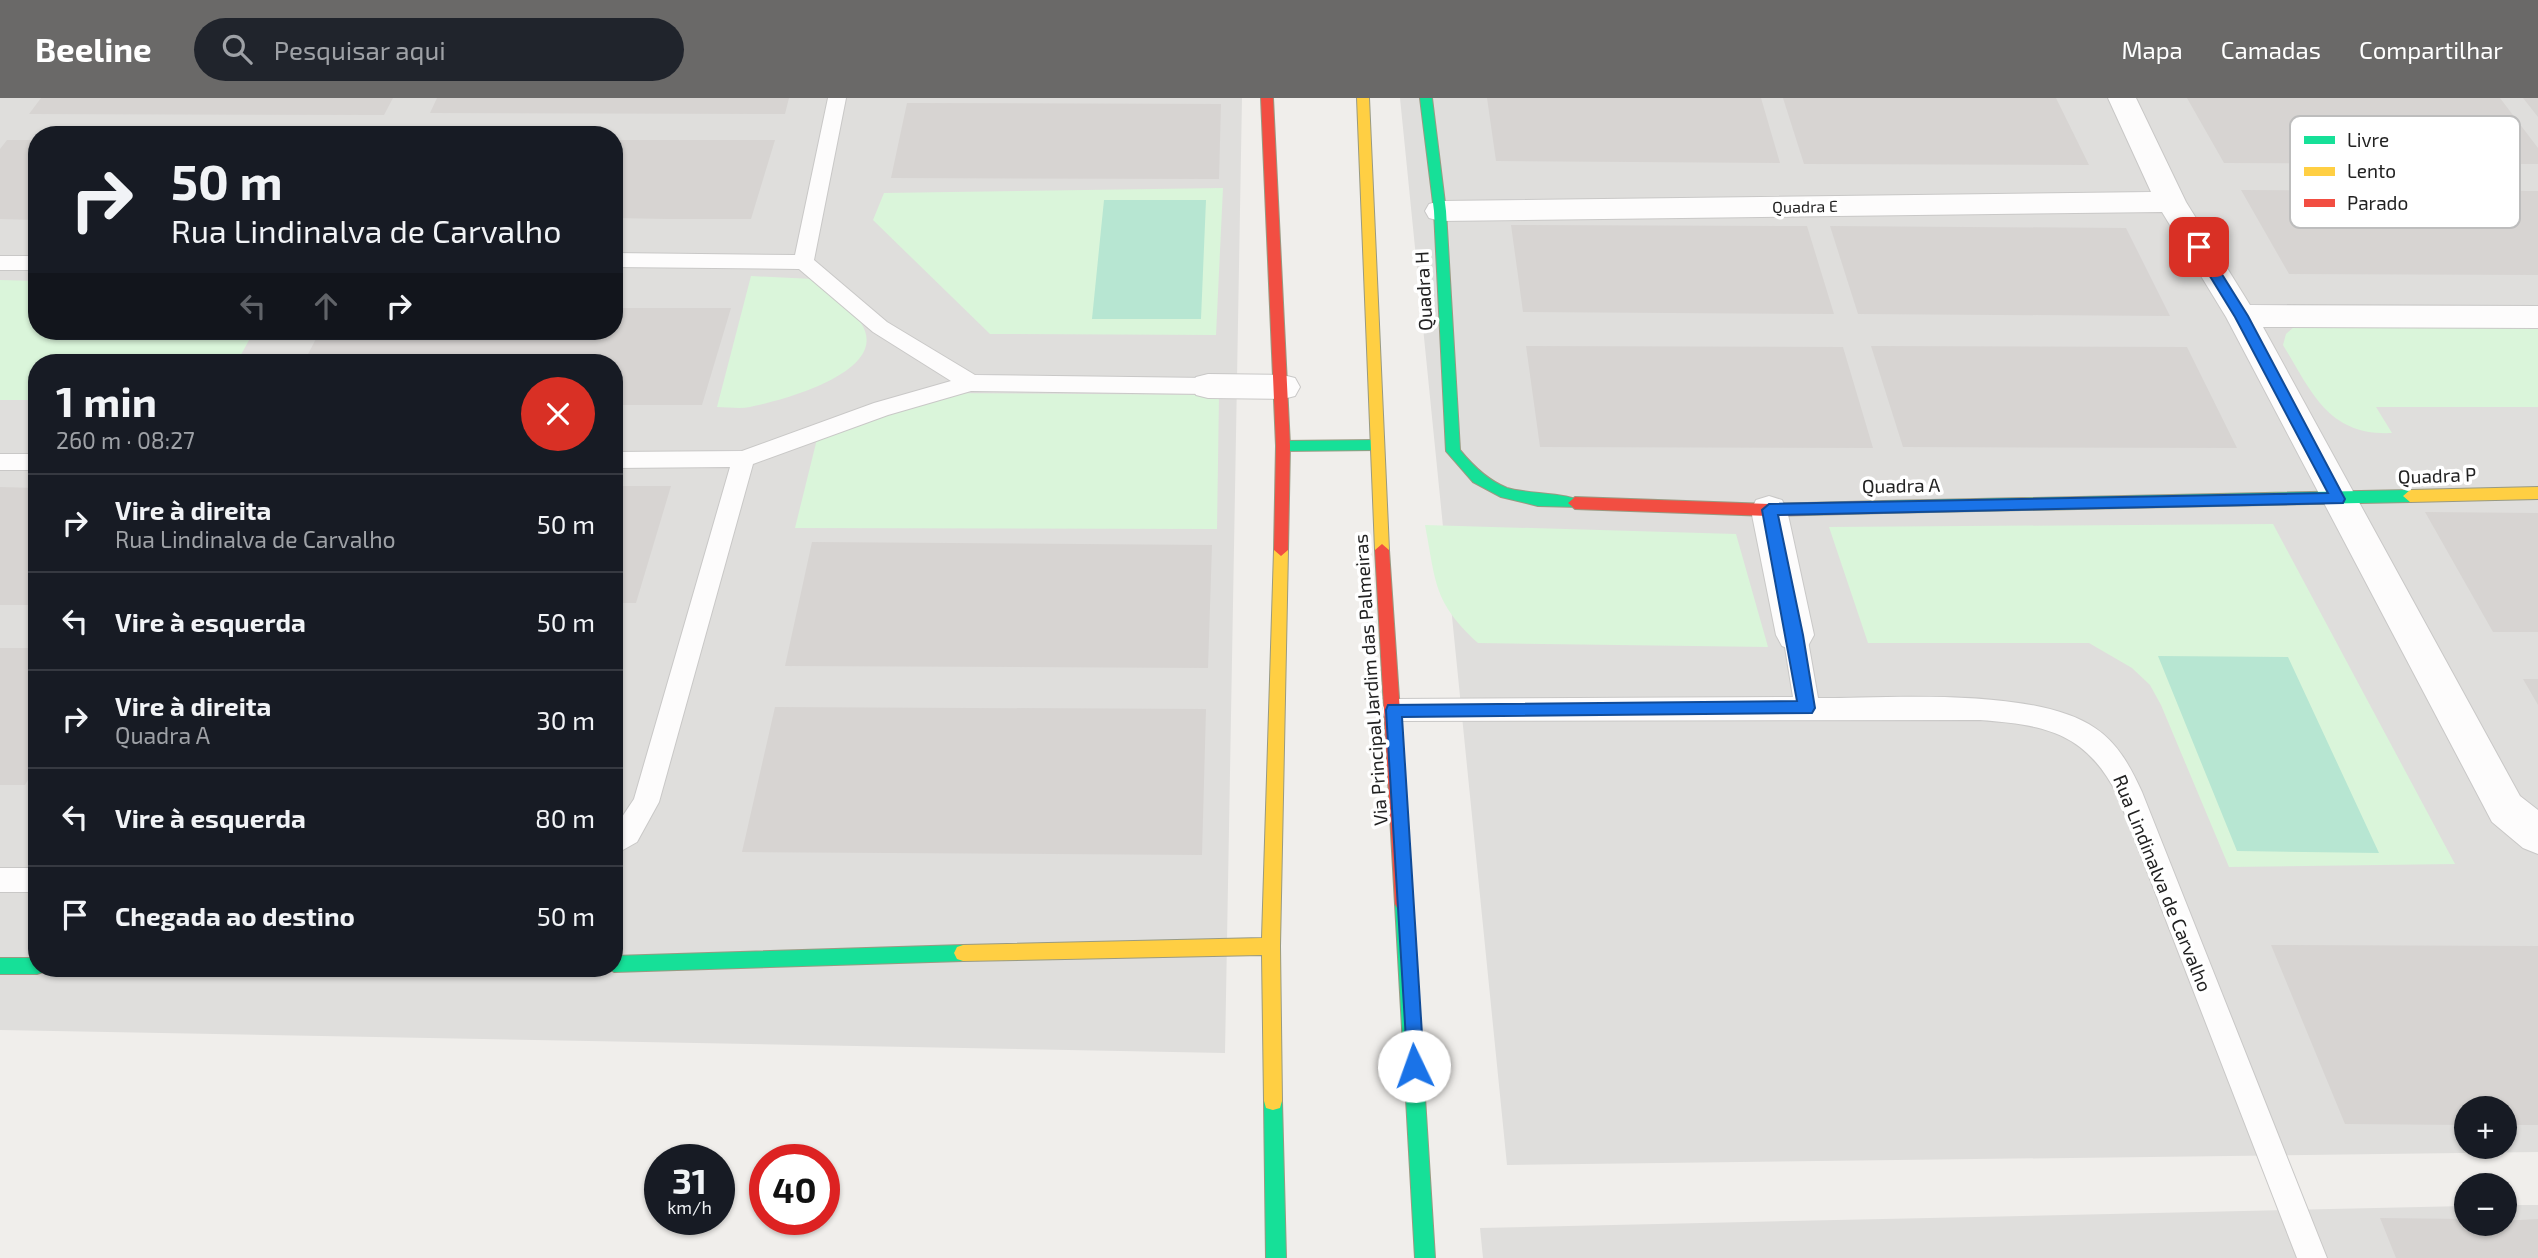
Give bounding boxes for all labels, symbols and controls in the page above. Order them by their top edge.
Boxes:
search box [194,18,684,81]
text: Beeline [35,29,152,69]
icon: search [218,30,256,68]
text: Pesquisar aqui [274,34,446,65]
text: Mapa [2121,35,2183,64]
text: Camadas [2221,35,2321,64]
text: Compartilhar [2359,35,2503,64]
legend [2290,116,2520,228]
text: Livre [2347,128,2389,151]
text: 50 m [171,151,283,210]
icon: right [56,154,147,245]
text: Lento [2347,159,2396,182]
text: Parado [2347,191,2408,214]
street label: Quadra E [1772,196,1838,217]
text: Rua Lindinalva de Carvalho [171,211,561,249]
pin [2169,217,2229,277]
icon: arrive [2180,228,2218,266]
street label: Quadra H [1409,251,1437,331]
icon: left [234,287,272,325]
icon: ahead [307,287,345,325]
icon: right [380,287,418,325]
text: 1 min [56,375,157,425]
button: close [521,377,595,451]
text: 260 m · 08:27 [56,426,195,454]
street label: Quadra P [2397,462,2477,488]
street label: Quadra A [1862,473,1941,497]
text: Vire à direita [115,494,271,525]
icon: right [56,504,94,542]
text: 50 m [537,508,595,539]
text: Rua Lindinalva de Carvalho [115,525,396,553]
street label: Via Principal Jardim das Palmeiras [1348,533,1392,827]
icon: left [56,602,94,640]
text: Vire à esquerda [115,606,306,637]
text: 50 m [537,606,595,637]
text: Vire à direita [115,690,271,721]
icon: right [56,700,94,738]
text: 30 m [536,704,595,735]
text: Quadra A [115,721,210,749]
street label: Rua Lindinalva de Carvalho [2109,771,2217,995]
icon: left [56,798,94,836]
text: Vire à esquerda [115,802,306,833]
text: 80 m [535,802,595,833]
icon: arrive [56,896,94,934]
text: Chegada ao destino [115,900,355,931]
text: 50 m [537,900,595,931]
position arrow [1377,1029,1451,1103]
map controls [2454,1096,2517,1236]
button: + [2454,1096,2517,1159]
speed limit sign: 40 [749,1144,840,1235]
text: 31 [672,1159,707,1201]
button: − [2454,1173,2517,1236]
text: km/h [667,1196,712,1218]

